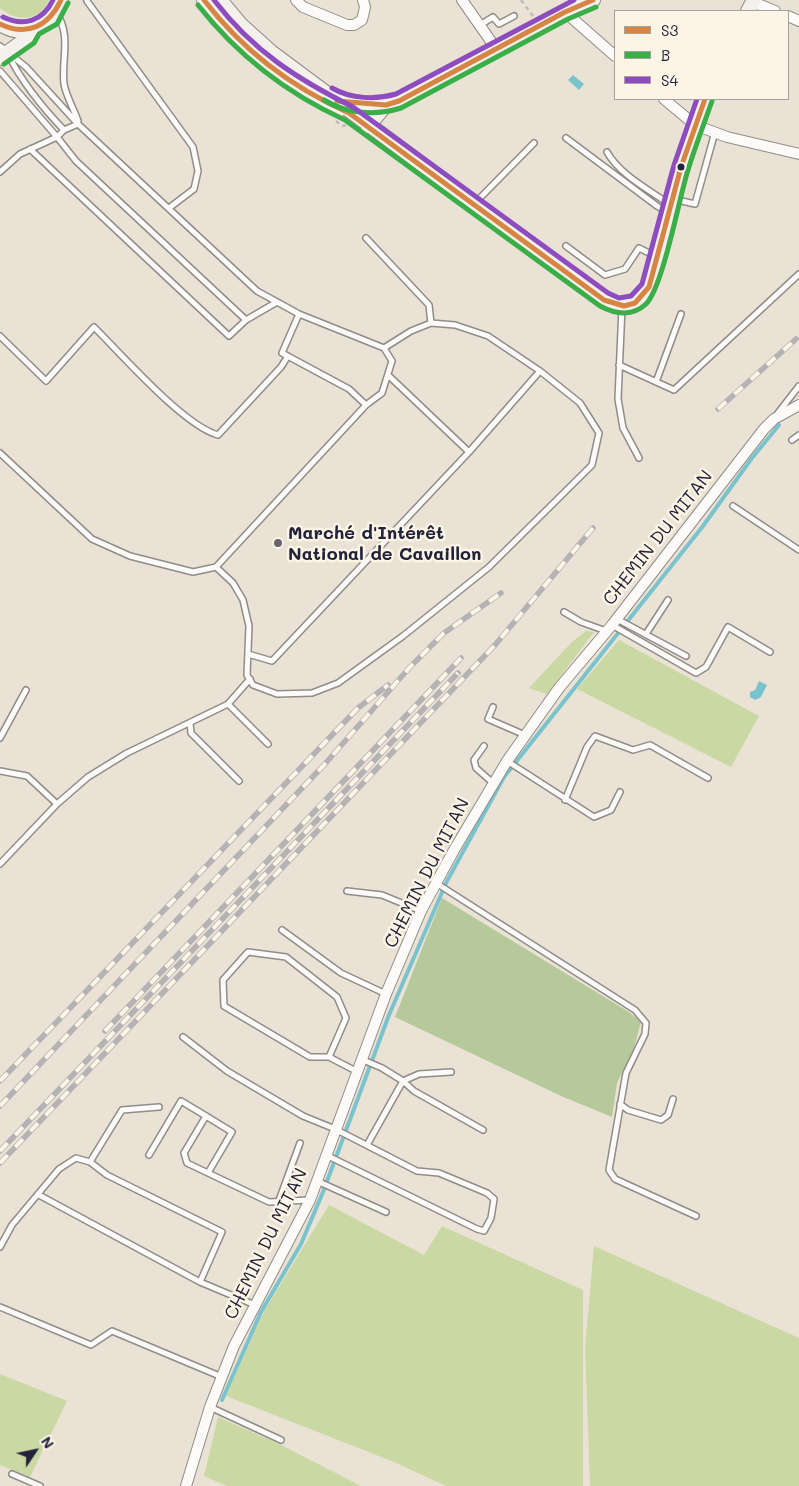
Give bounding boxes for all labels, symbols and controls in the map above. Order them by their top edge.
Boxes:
legend [614,10,789,100]
text: S3 [661,20,678,40]
text: B [661,45,670,65]
text: S4 [661,70,678,90]
unlabelled marker [676,162,686,172]
street label: CHEMIN DU MITAN [599,466,717,610]
place label: Marché d'Intérêt National de Cavaillon [288,522,481,564]
marker: Marché d'Intérêt National de Cavaillon [272,537,284,549]
street label: CHEMIN DU MITAN [380,794,474,952]
street label: CHEMIN DU MITAN [220,1165,312,1323]
north arrow [10,1426,60,1476]
text: N [37,1433,59,1452]

